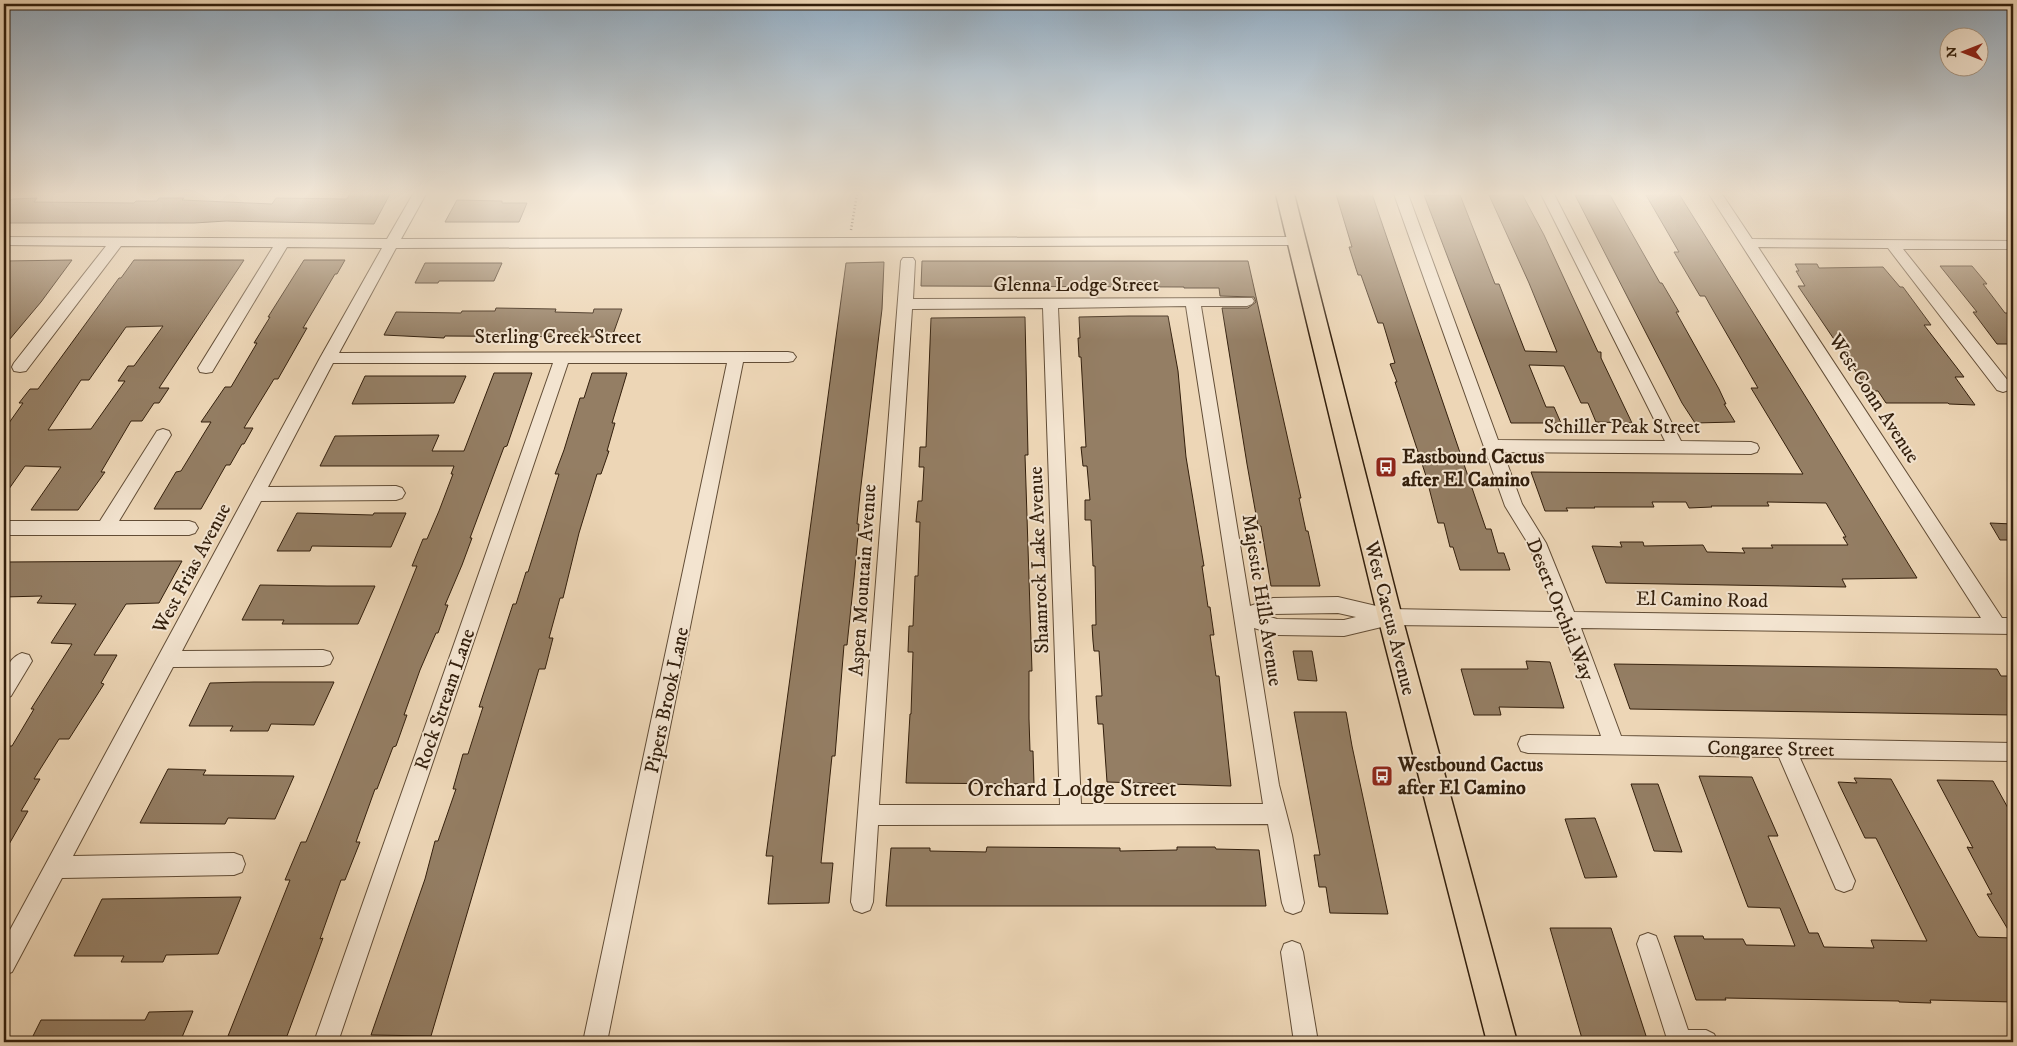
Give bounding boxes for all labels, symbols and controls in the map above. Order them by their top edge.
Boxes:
north arrow [1940,28,1990,78]
text: N [1943,46,1961,58]
street label: Glenna Lodge Street [993,273,1159,298]
street label: Sterling Creek Street [475,325,641,350]
street label: West Conn Avenue [1822,329,1925,468]
street label: Schiller Peak Street [1544,415,1700,440]
place label: Eastbound Cactus after El Camino [1402,445,1545,493]
bus stop icon: Eastbound Cactus after El Camino [1374,455,1398,479]
street label: Shamrock Lake Avenue [1024,466,1055,654]
street label: Aspen Mountain Avenue [844,483,883,677]
street label: West Frias Avenue [147,499,237,639]
street label: Majestic Hills Avenue [1236,513,1287,688]
street label: Desert Orchid Way [1520,535,1600,685]
street label: West Cactus Avenue [1358,538,1421,698]
street label: El Camino Road [1636,587,1768,614]
street label: Pipers Brook Lane [640,625,695,776]
street label: Rock Stream Lane [410,626,481,773]
street label: Congaree Street [1707,736,1835,763]
place label: Westbound Cactus after El Camino [1397,753,1544,801]
bus stop icon: Westbound Cactus after El Camino [1370,764,1394,788]
street label: Orchard Lodge Street [967,774,1177,804]

